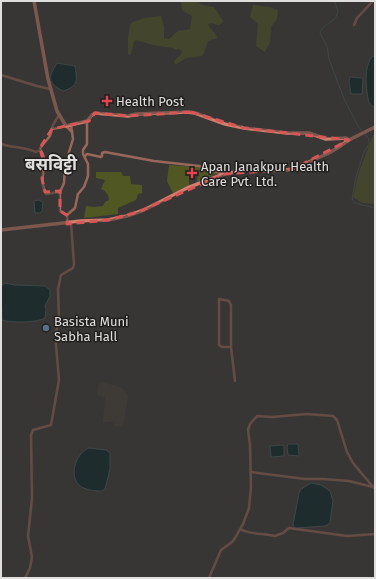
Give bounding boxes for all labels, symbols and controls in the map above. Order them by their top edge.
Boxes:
place label: Health Post [116,94,184,109]
marker: Health Post [101,95,113,107]
district label: बसविट्टी [25,154,78,175]
place label: Apan Janakpur Health Care Pvt. Ltd. [201,159,329,189]
marker: Apan Janakpur Health Care Pvt. Ltd. [186,167,198,179]
place label: Basista Muni Sabha Hall [54,314,129,344]
marker: Basista Muni Sabha Hall [41,323,51,333]

